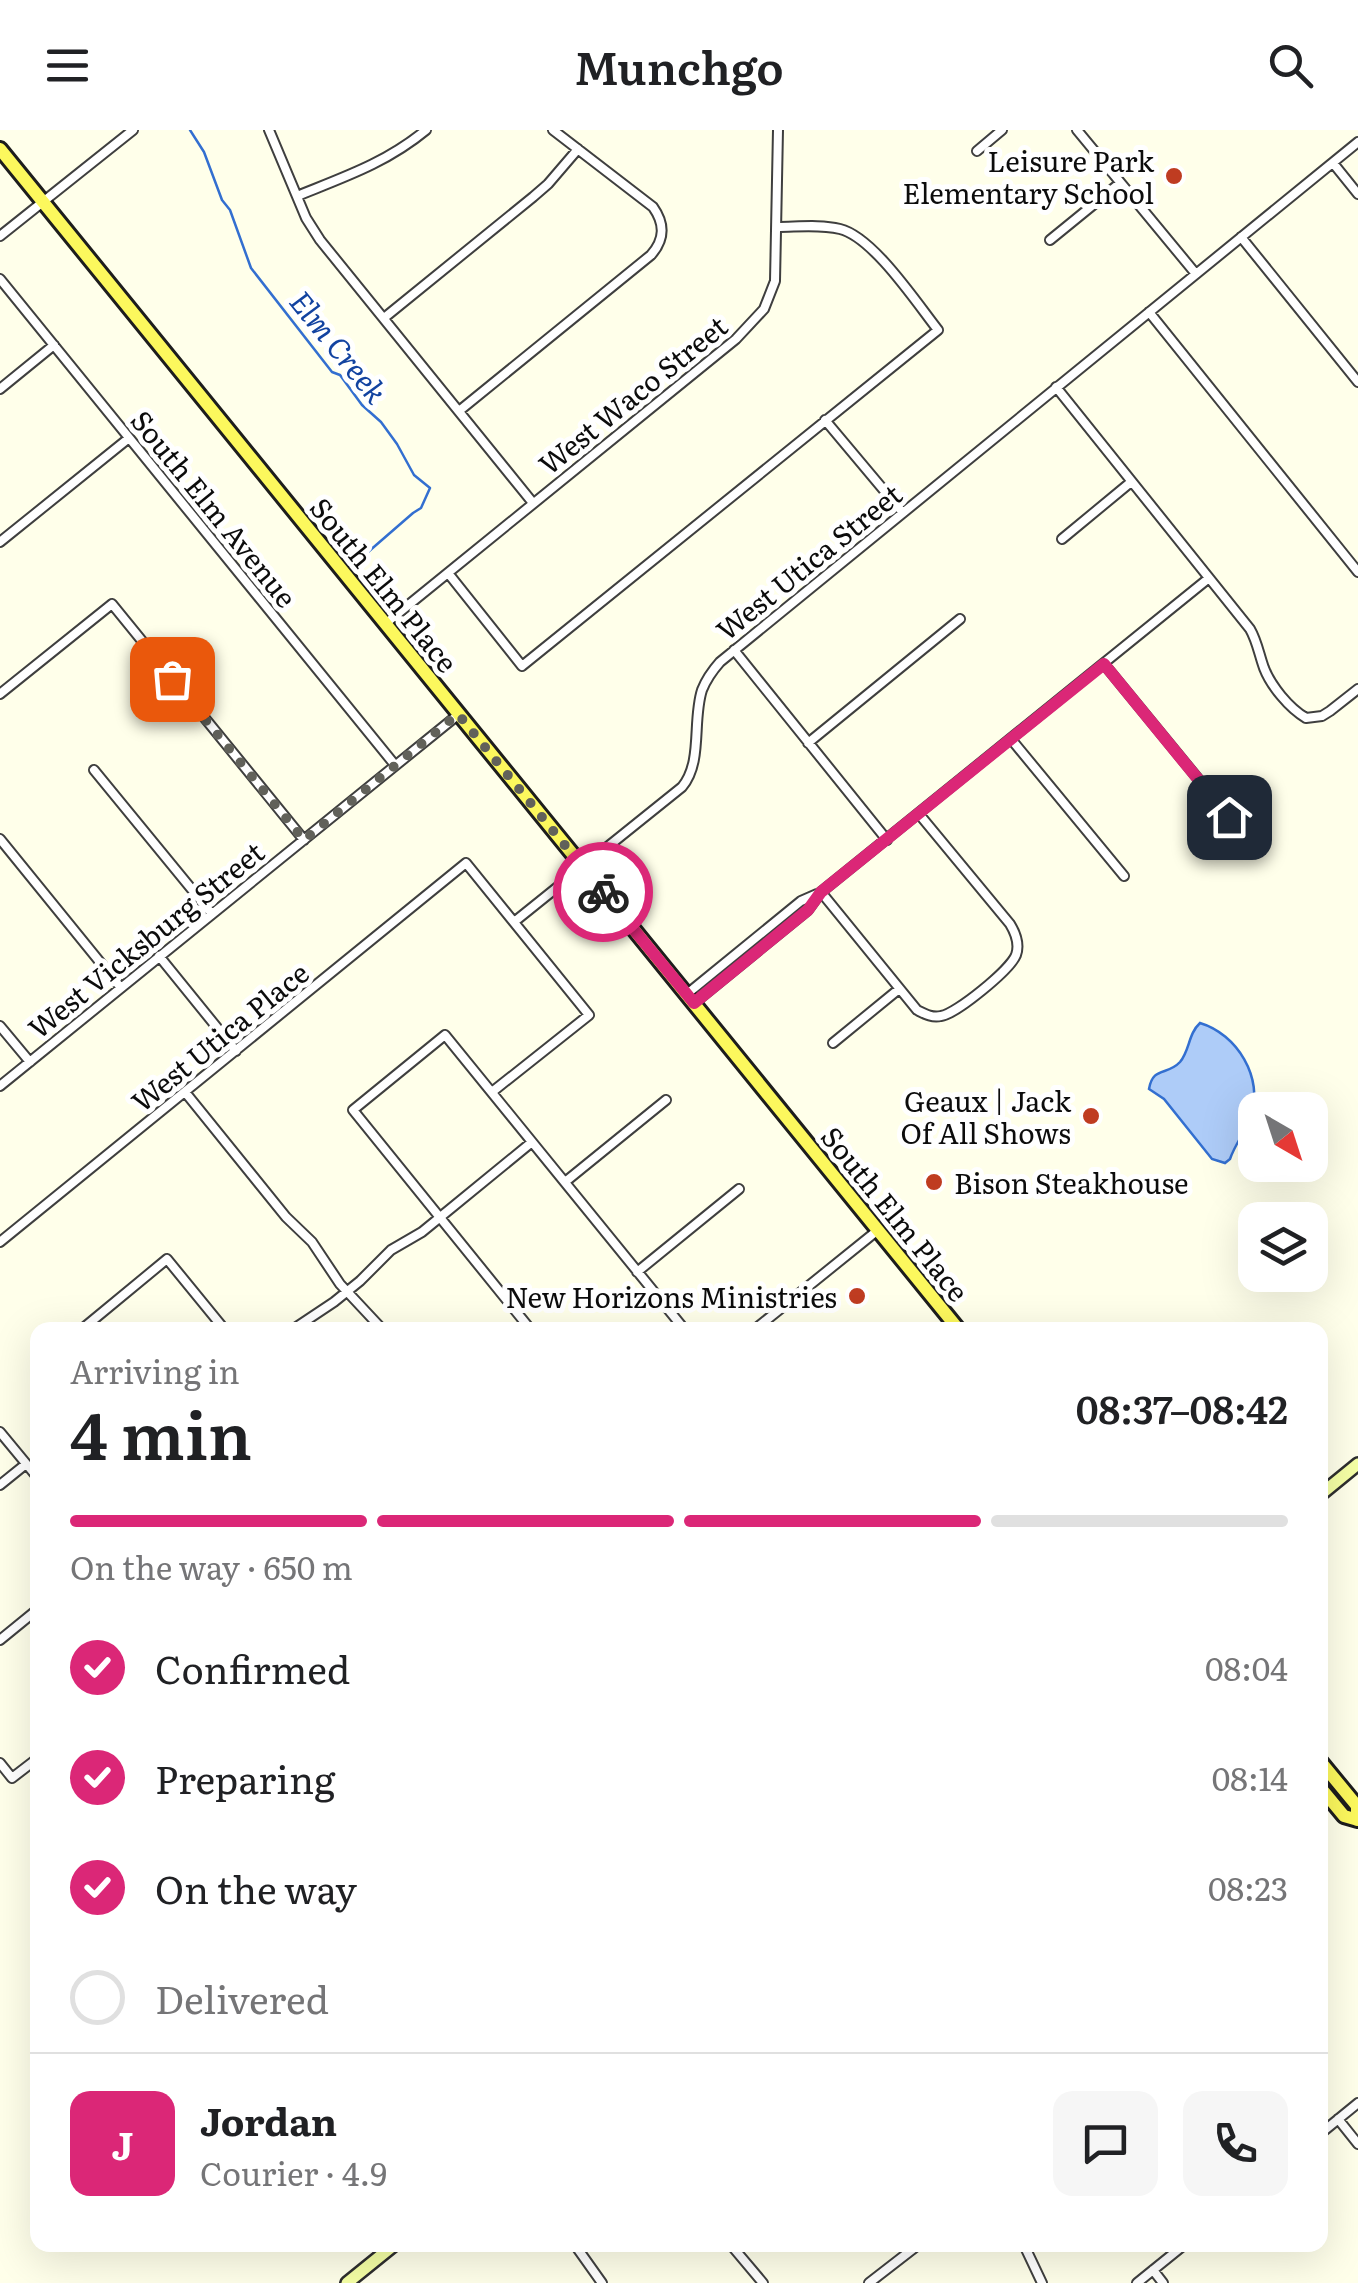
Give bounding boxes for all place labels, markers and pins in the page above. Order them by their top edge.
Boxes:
place label: Leisure Park Elementary School [903,139,1155,213]
marker: Leisure Park Elementary School [1163,165,1185,187]
pin [130,637,215,722]
pin [1187,775,1272,860]
place label: Geaux | Jack Of All Shows [901,1079,1072,1153]
marker: Geaux | Jack Of All Shows [1080,1105,1102,1127]
place label: Bison Steakhouse [954,1161,1189,1203]
marker: Bison Steakhouse [923,1171,945,1193]
place label: New Horizons Ministries [506,1275,837,1317]
marker: New Horizons Ministries [846,1285,868,1307]

